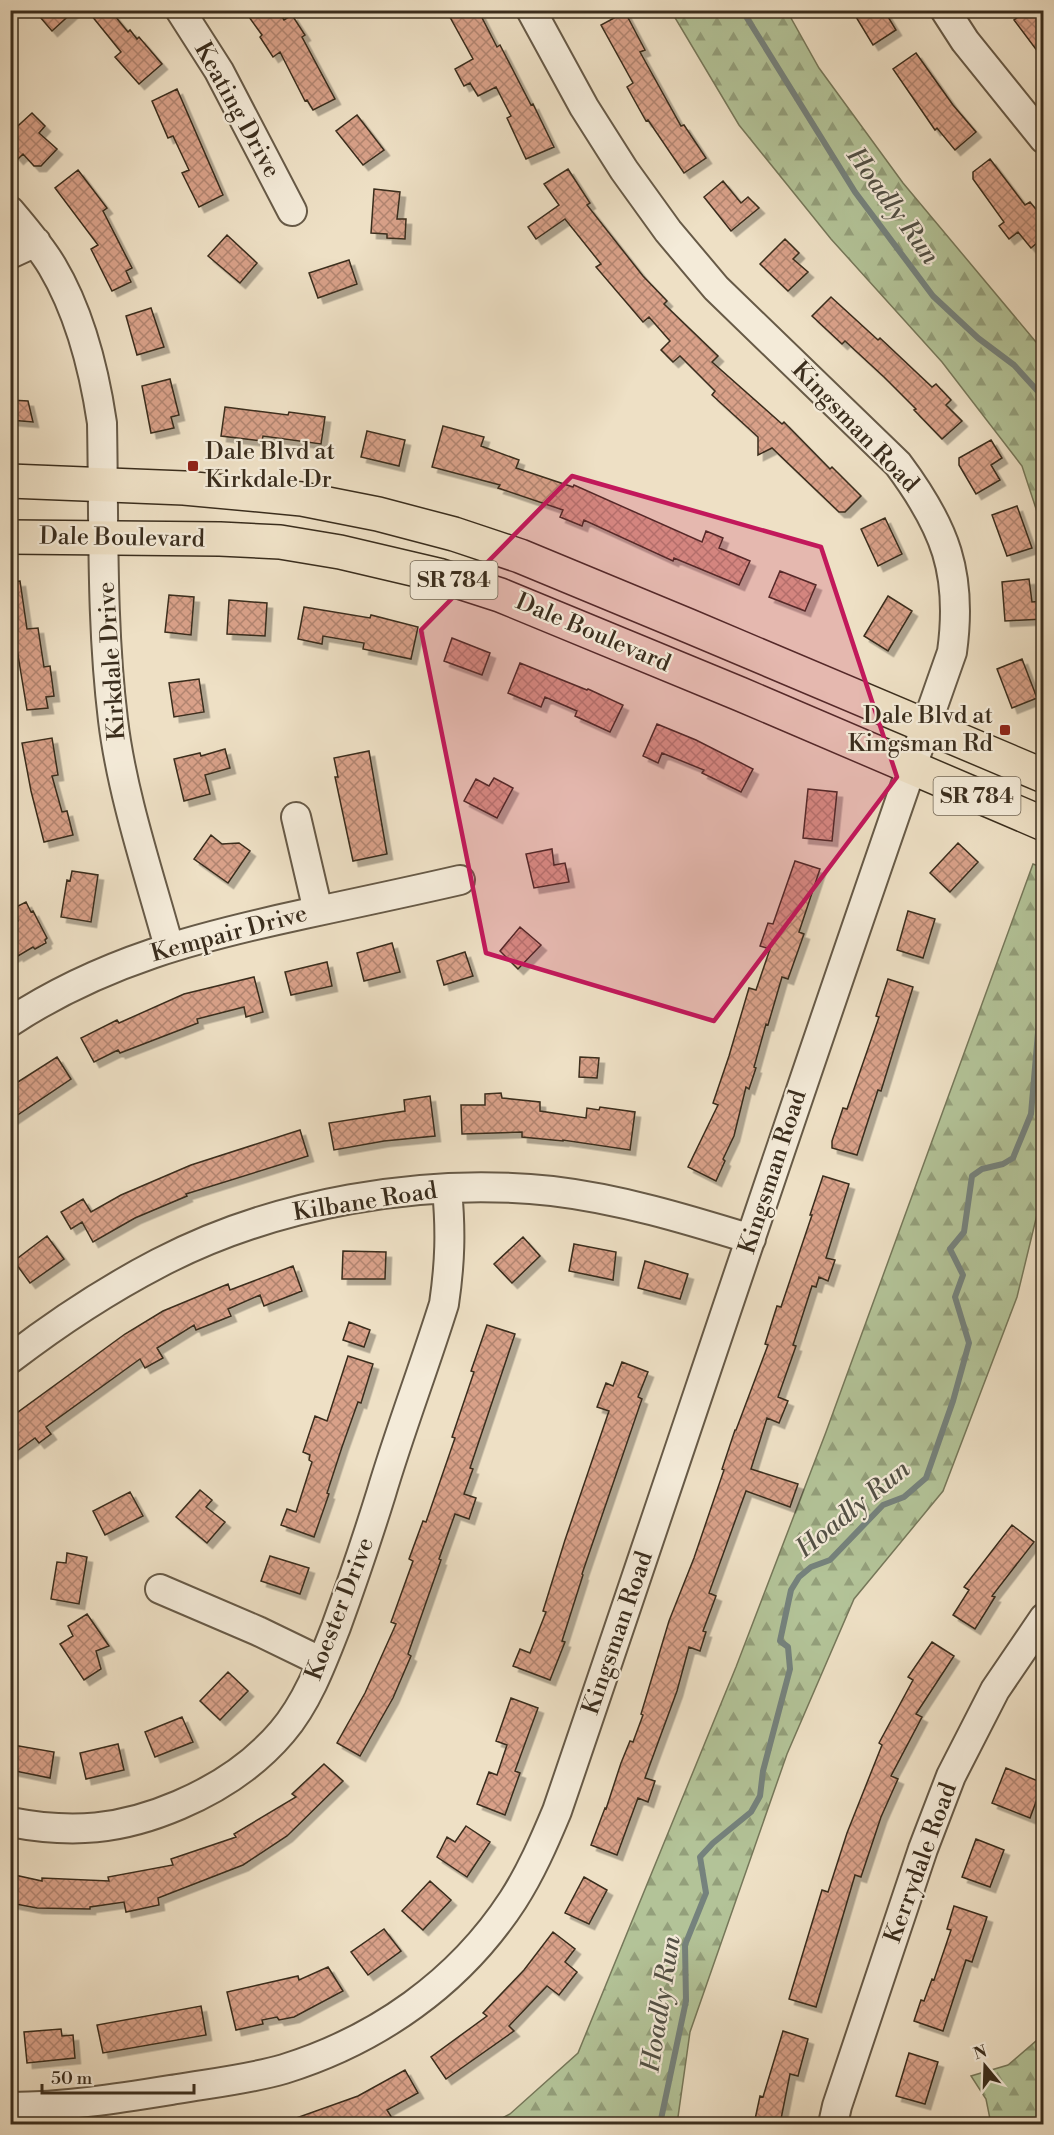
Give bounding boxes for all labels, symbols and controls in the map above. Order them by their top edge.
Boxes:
street label: Keating Drive [187,37,287,183]
water label: Hoadly Run [839,140,947,271]
street label: Kingsman Road [785,355,925,499]
place label: Dale Blvd at Kirkdale Dr [205,437,335,495]
marker: Dale Blvd at Kirkdale Dr [186,459,200,473]
street label: Dale Boulevard [39,522,206,554]
road number: SR 784 [410,561,498,599]
street label: Kirkdale Drive [91,581,133,741]
street label: Dale Boulevard [511,587,676,679]
place label: Dale Blvd at Kingsman Rd [848,701,993,759]
marker: Dale Blvd at Kingsman Rd [998,723,1012,737]
road number: SR 784 [934,777,1020,815]
street label: Kempair Drive [147,899,311,969]
street label: Kingsman Road [732,1086,814,1258]
street label: Kilbane Road [291,1176,439,1228]
water label: Hoadly Run [789,1453,917,1565]
street label: Koester Drive [299,1533,381,1685]
street label: Kingsman Road [576,1547,660,1719]
street label: Kerrydale Road [878,1778,964,1947]
water label: Hoadly Run [634,1933,688,2075]
north arrow [955,2036,1015,2096]
text: N [971,2041,990,2064]
scale bar [42,2057,194,2095]
text: 50 m [51,2067,93,2090]

